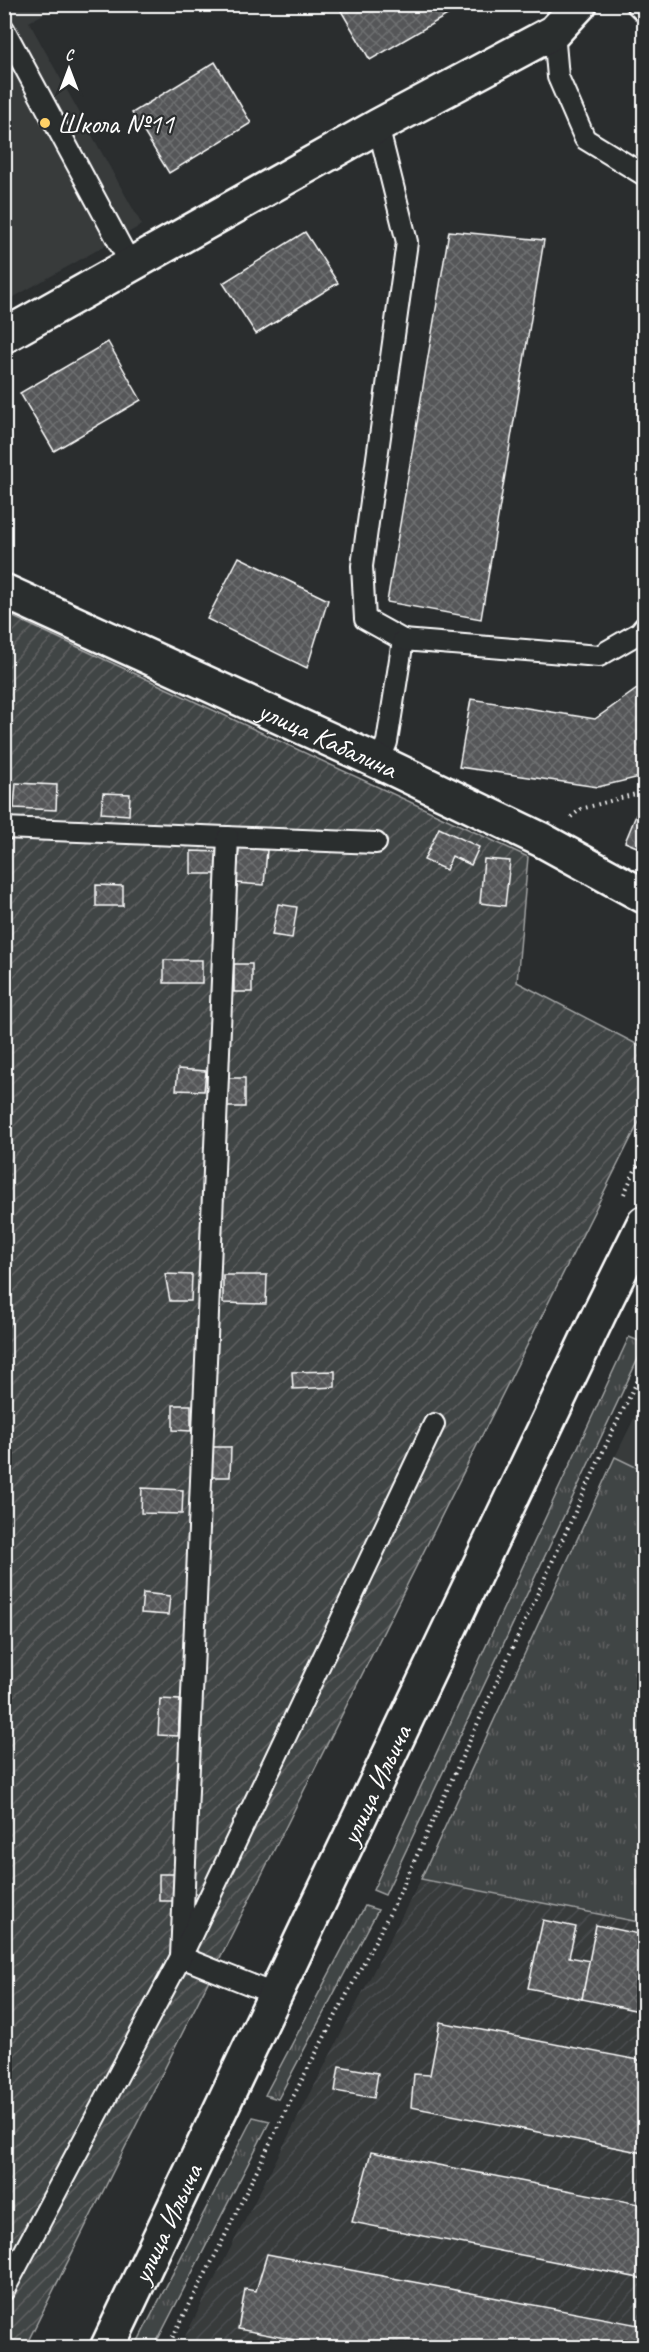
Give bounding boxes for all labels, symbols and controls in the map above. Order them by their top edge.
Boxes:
north arrow [39,39,99,99]
text: С [65,45,75,65]
place label: Школа №11 [57,106,175,141]
marker: Школа №11 [38,116,52,130]
street label: улица Кабалина [251,692,404,787]
street label: улица Ильича [331,1718,420,1852]
street label: улица Ильича [123,2157,211,2291]

